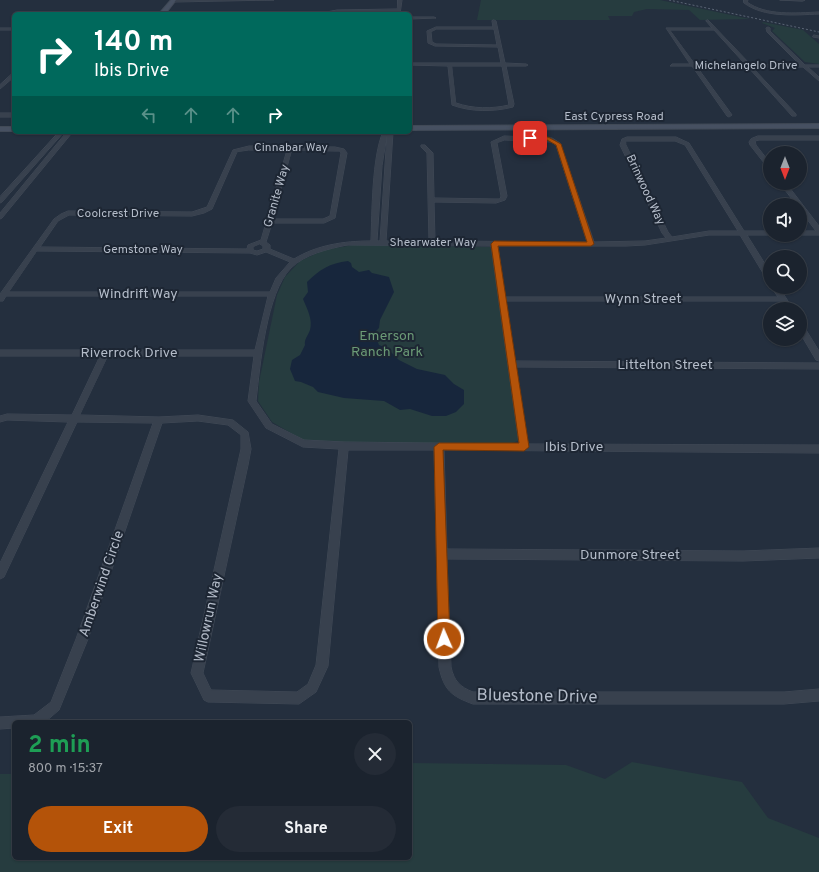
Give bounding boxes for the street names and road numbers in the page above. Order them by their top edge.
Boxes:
street label: Michelangelo Drive [695,58,797,74]
street label: East Cypress Road [564,109,664,125]
street label: Cinnabar Way [254,140,328,156]
street label: Brinwood Way [622,152,668,228]
street label: Granite Way [260,163,294,229]
street label: Coolcrest Drive [77,206,159,222]
street label: Shearwater Way [390,235,476,251]
street label: Gemstone Way [103,242,183,258]
street label: Windrift Way [98,286,178,303]
street label: Wynn Street [605,291,681,308]
street label: Riverrock Drive [80,345,178,362]
street label: Littelton Street [617,357,713,374]
street label: Ibis Drive [545,439,603,456]
street label: Amberwind Circle [76,529,128,639]
street label: Dunmore Street [580,547,680,564]
street label: Willowrun Way [191,572,227,664]
street label: Bluestone Drive [476,685,598,709]

